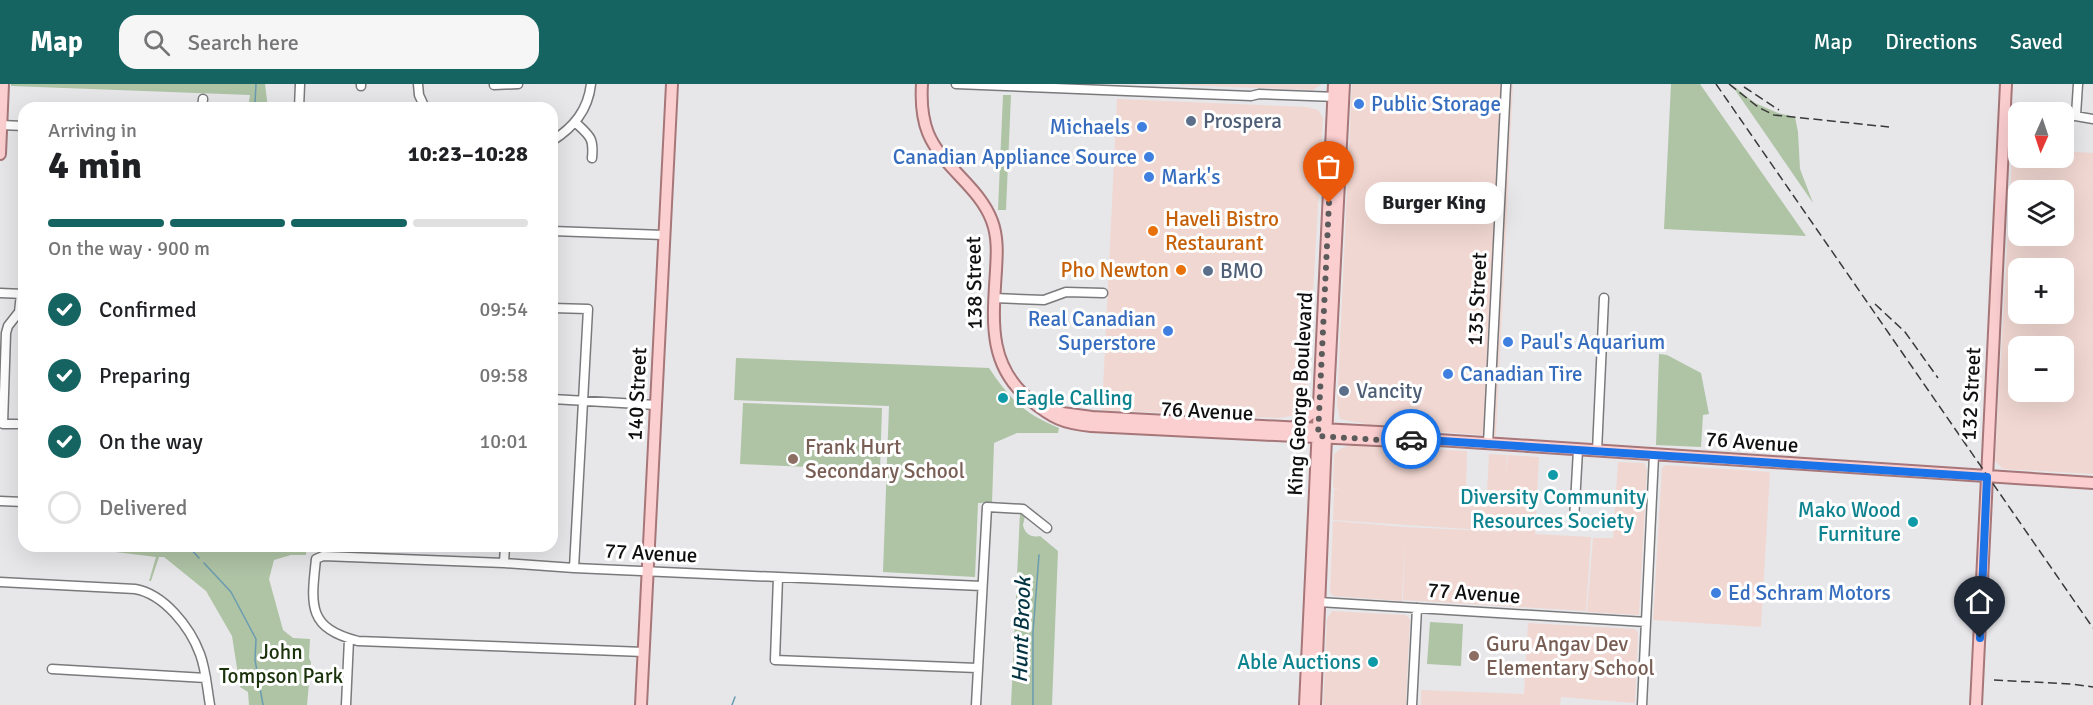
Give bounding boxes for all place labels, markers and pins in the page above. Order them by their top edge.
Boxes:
place label: Public Storage [1371,91,1501,117]
marker: Public Storage [1352,97,1366,111]
place label: Prospera [1203,108,1282,134]
place label: Michaels [1050,114,1130,140]
marker: Prospera [1184,114,1198,128]
marker: Michaels [1135,120,1149,134]
pin [1303,141,1354,203]
place label: Canadian Appliance Source [893,144,1137,170]
marker: Canadian Appliance Source [1142,150,1156,164]
place label: Mark's [1161,164,1220,190]
marker: Mark's [1142,170,1156,184]
callout: Burger King [1365,182,1503,224]
place label: Haveli Bistro Restaurant [1165,206,1279,256]
marker: Haveli Bistro Restaurant [1146,224,1160,238]
place label: Pho Newton [1061,257,1169,283]
place label: BMO [1220,258,1263,284]
marker: Pho Newton [1174,263,1188,277]
marker: BMO [1201,264,1215,278]
place label: Real Canadian Superstore [1028,306,1156,356]
marker: Real Canadian Superstore [1161,324,1175,338]
place label: Paul's Aquarium [1520,329,1665,355]
marker: Paul's Aquarium [1501,335,1515,349]
place label: Canadian Tire [1460,361,1583,387]
marker: Canadian Tire [1441,367,1455,381]
place label: Vancity [1356,378,1422,404]
marker: Vancity [1337,384,1351,398]
place label: Eagle Calling [1015,385,1133,411]
marker: Eagle Calling [996,391,1010,405]
place label: Frank Hurt Secondary School [805,434,965,484]
marker: Frank Hurt Secondary School [786,452,800,466]
marker: Diversity Community Resources Society [1546,468,1560,482]
place label: Diversity Community Resources Society [1460,484,1646,534]
place label: Mako Wood Furniture [1798,497,1901,547]
marker: Mako Wood Furniture [1906,515,1920,529]
pin [1954,576,2005,638]
place label: Ed Schram Motors [1728,580,1891,606]
marker: Ed Schram Motors [1709,586,1723,600]
place label: Guru Angav Dev Elementary School [1486,631,1655,681]
place label: Able Auctions [1237,649,1361,675]
marker: Guru Angav Dev Elementary School [1467,649,1481,663]
marker: Able Auctions [1366,655,1380,669]

